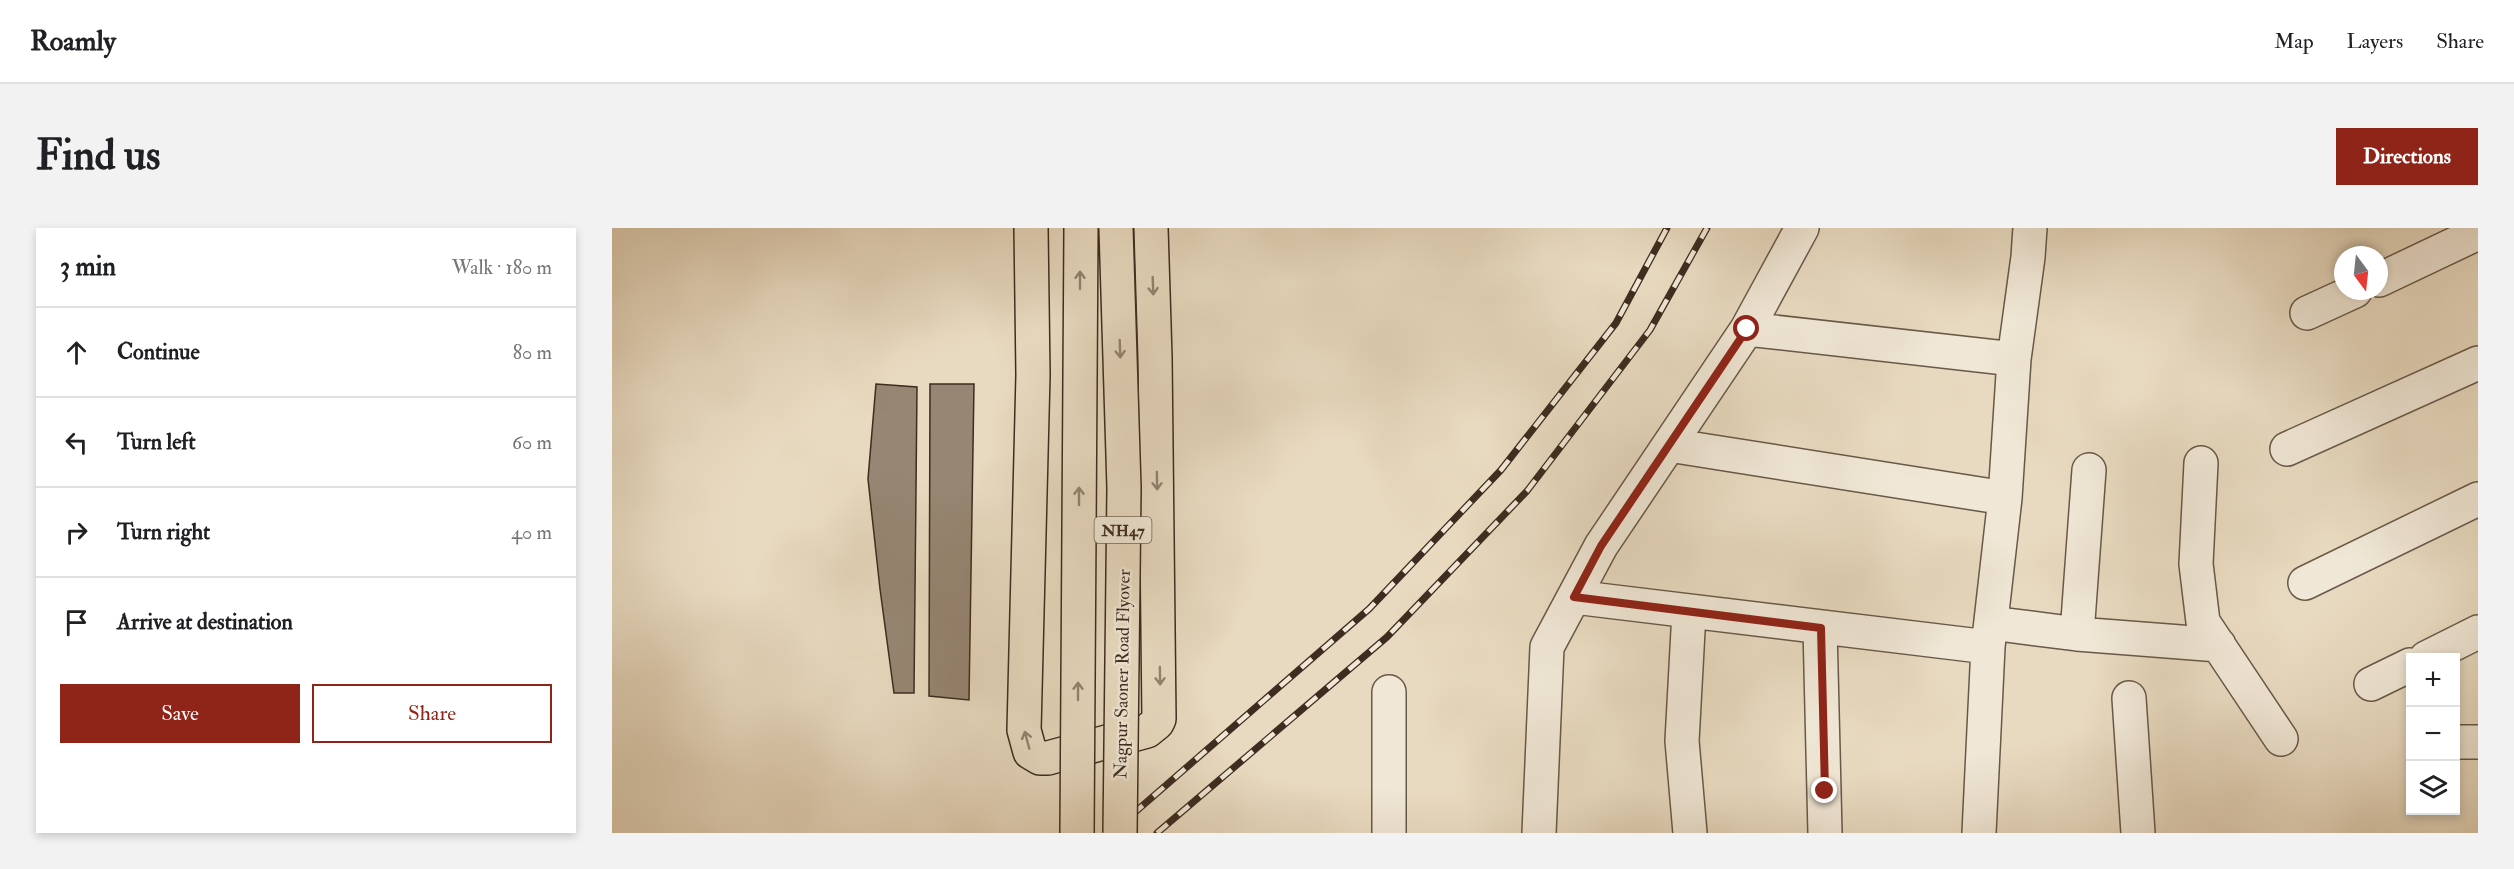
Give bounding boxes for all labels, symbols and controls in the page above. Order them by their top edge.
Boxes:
text: Roamly [30,24,116,59]
text: Map [2274,28,2314,55]
text: Layers [2347,28,2403,55]
text: Share [2436,28,2484,55]
button: Directions [2336,128,2478,185]
text: Find us [36,130,160,182]
north arrow [2334,246,2388,300]
text: 3 min [60,251,116,283]
text: Walk · 180 m [452,255,552,280]
one-way arrow [1074,270,1086,290]
one-way arrow [1147,276,1158,296]
route start [1733,315,1759,341]
icon: ahead [60,336,93,369]
text: Continue [117,338,200,366]
one-way arrow [1114,339,1125,359]
text: 80 m [513,340,552,365]
icon: left [60,426,93,459]
text: Turn left [117,428,196,456]
text: 60 m [512,430,552,455]
one-way arrow [1151,471,1163,491]
one-way arrow [1073,486,1085,506]
icon: right [60,516,93,549]
road number: NH47 [1094,517,1152,543]
text: Turn right [117,518,210,546]
text: 40 m [511,520,552,545]
street label: Nagpur Saoner Road Flyover [1109,569,1136,779]
icon: arrive [60,606,93,639]
text: Arrive at destination [117,608,293,636]
map controls [2406,653,2460,815]
button: + [2406,653,2460,707]
one-way arrow [1154,666,1165,686]
one-way arrow [1072,681,1084,701]
button: Save [60,684,300,743]
button: Share [312,684,552,743]
button: − [2406,707,2460,761]
one-way arrow [1020,731,1032,750]
button: layers [2406,761,2460,815]
route end [1811,777,1837,803]

